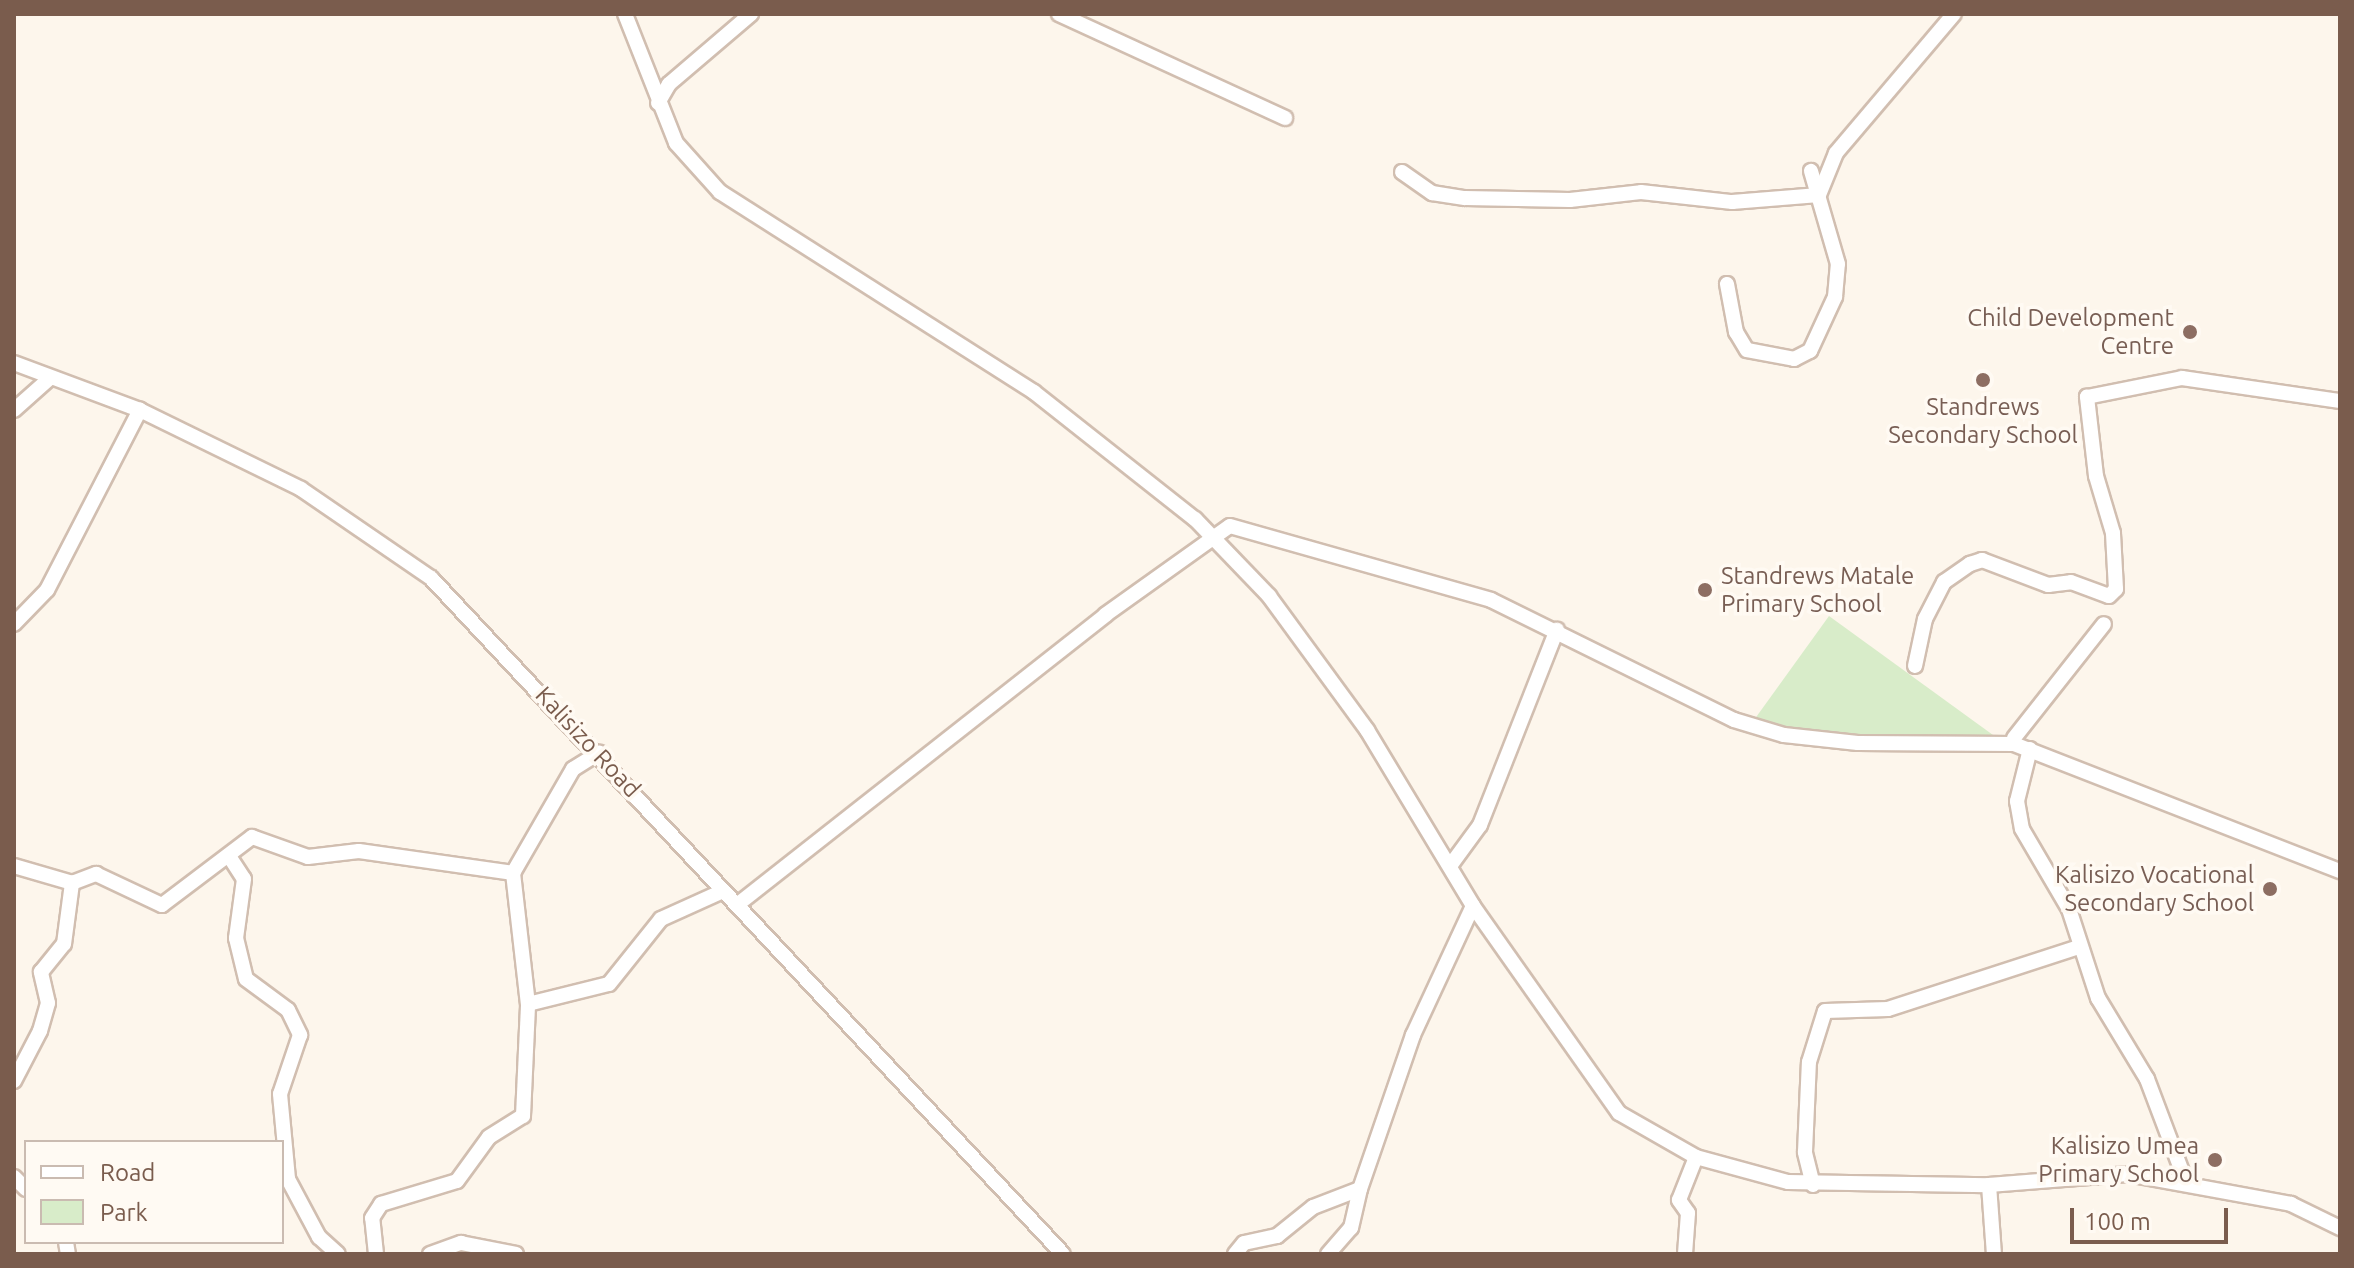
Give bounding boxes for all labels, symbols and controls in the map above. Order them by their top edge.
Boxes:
place label: Child Development Centre [1967,304,2174,360]
marker: Child Development Centre [2181,323,2199,341]
marker: Standrews Secondary School [1974,371,1992,389]
place label: Standrews Secondary School [1888,393,2078,449]
place label: Standrews Matale Primary School [1721,562,1914,618]
marker: Standrews Matale Primary School [1696,581,1714,599]
street label: Kalisizo Road [529,681,647,803]
place label: Kalisizo Vocational Secondary School [2055,861,2254,917]
marker: Kalisizo Vocational Secondary School [2261,880,2279,898]
place label: Kalisizo Umea Primary School [2038,1132,2199,1188]
legend [24,1140,284,1244]
marker: Kalisizo Umea Primary School [2206,1151,2224,1169]
text: Road [100,1159,155,1186]
scale bar [2074,1192,2232,1242]
text: Park [100,1199,148,1226]
text: 100 m [2084,1208,2151,1235]

